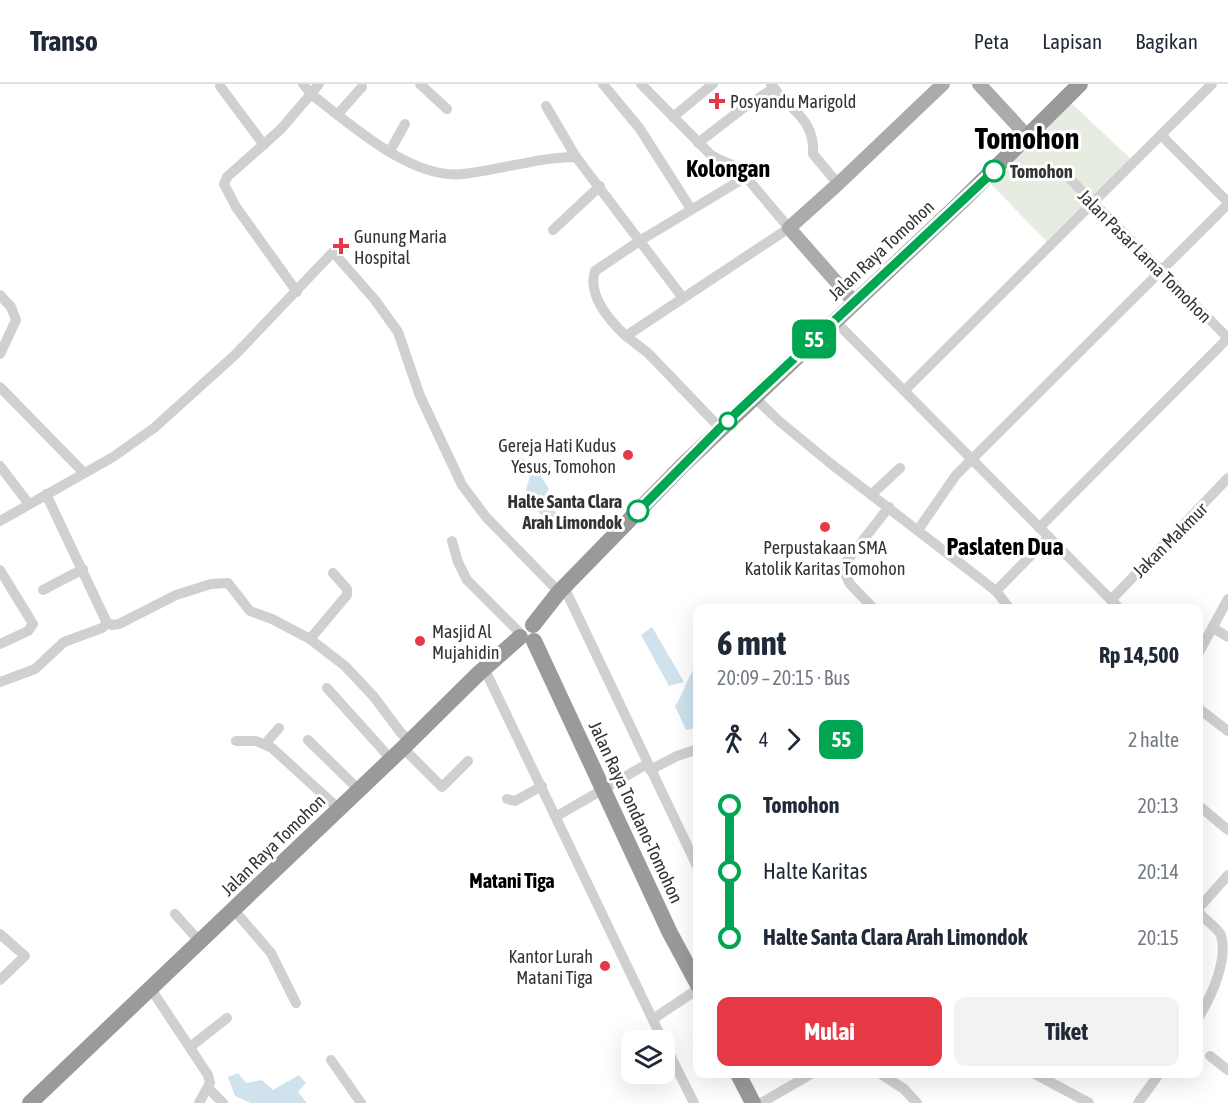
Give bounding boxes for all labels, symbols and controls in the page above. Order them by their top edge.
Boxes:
text: Transo [30,25,98,57]
text: Peta [974,29,1009,53]
text: Lapisan [1042,29,1102,53]
text: Bagikan [1135,29,1198,53]
place label: Posyandu Marigold [730,91,856,112]
marker: Posyandu Marigold [708,92,726,110]
district label: Tomohon [975,121,1079,155]
district label: Kolongan [686,155,770,182]
marker: Tomohon [983,160,1005,182]
place label: Tomohon [1010,161,1073,182]
street label: Jalan Pasar Lama Tomohon [1074,185,1216,327]
street label: Jalan Raya Tomohon [824,196,938,304]
place label: Gunung Maria Hospital [354,226,447,268]
marker: Gunung Maria Hospital [332,237,350,255]
line badge: 55 [787,320,841,358]
text: 55 [804,327,824,351]
unlabelled marker [719,412,737,430]
place label: Gereja Hati Kudus Yesus, Tomohon [498,435,616,477]
marker: Gereja Hati Kudus Yesus, Tomohon [621,448,635,462]
place label: Halte Santa Clara Arah Limondok [508,491,623,533]
street label: Jakan Makmur [1128,498,1212,582]
marker: Halte Santa Clara Arah Limondok [627,500,649,522]
marker: Perpustakaan SMA Katolik Karitas Tomohon [818,520,832,534]
district label: Paslaten Dua [946,533,1064,560]
place label: Perpustakaan SMA Katolik Karitas Tomohon [745,537,905,579]
place label: Masjid Al Mujahidin [432,621,500,663]
text: 6 mnt [717,624,786,662]
marker: Masjid Al Mujahidin [413,634,427,648]
text: Rp 14,500 [1099,642,1179,668]
text: 20:09 – 20:15 · Bus [717,666,850,689]
street label: Jalan Raya Tondano-Tomohon [585,718,687,906]
icon: walk [717,723,750,756]
icon: forward [777,723,810,756]
text: 55 [831,727,851,751]
text: 4 [759,728,768,751]
text: 2 halte [1128,728,1179,751]
street label: Jalan Raya Tomohon [217,790,329,900]
text: Tomohon [763,792,840,818]
text: 20:13 [1137,794,1179,817]
text: Halte Karitas [763,858,867,884]
text: 20:14 [1137,860,1179,883]
district label: Matani Tiga [469,869,555,892]
text: Halte Santa Clara Arah Limondok [763,924,1028,950]
text: 20:15 [1137,926,1179,949]
place label: Kantor Lurah Matani Tiga [508,946,593,988]
marker: Kantor Lurah Matani Tiga [598,959,612,973]
button: Mulai [717,997,942,1066]
button: Tiket [954,997,1179,1066]
map controls [621,1030,675,1084]
button: layers [621,1030,675,1084]

